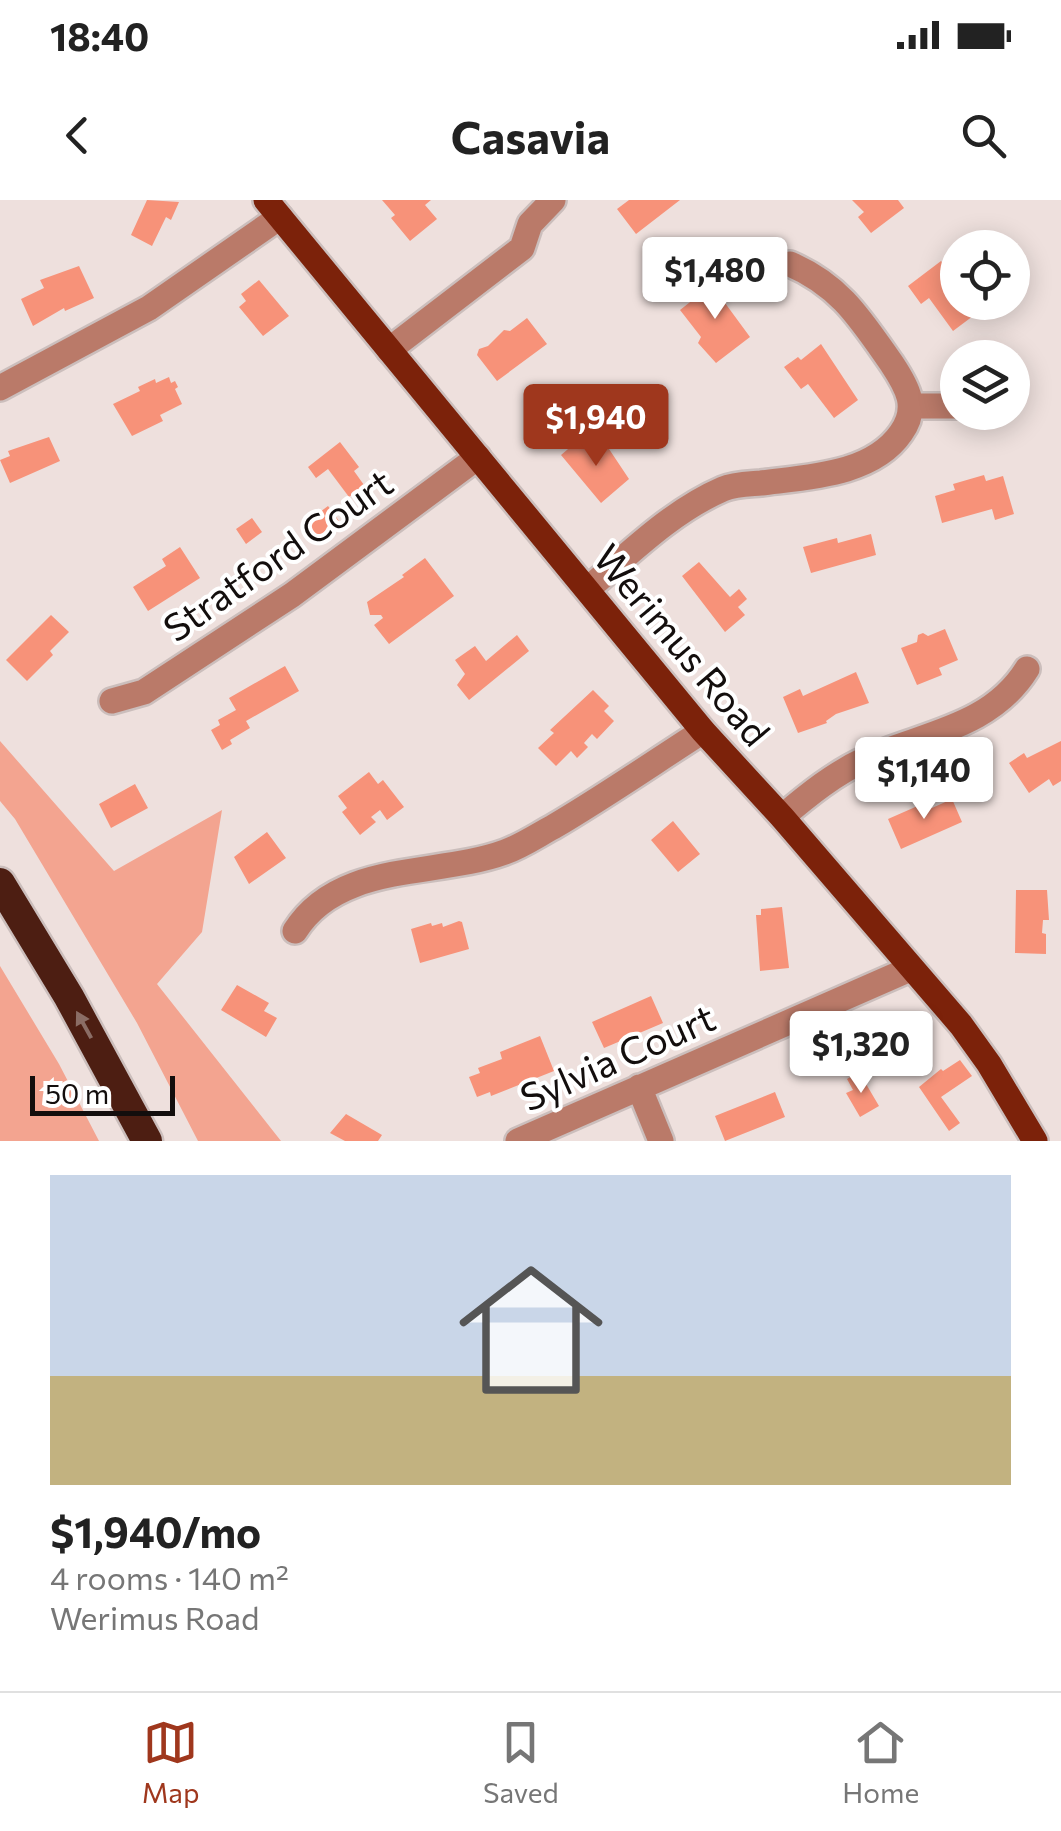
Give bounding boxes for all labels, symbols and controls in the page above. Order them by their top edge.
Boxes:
text: 18:40 [50,12,149,59]
icon: back [50,108,105,163]
text: Casavia [451,108,610,163]
icon: search [956,108,1011,163]
map controls [940,230,1030,430]
button: locate [940,230,1030,320]
pin: $1,480 [634,237,796,322]
text: $1,480 [664,249,766,289]
button: layers [940,340,1030,430]
pin: $1,940 [515,384,677,469]
text: $1,940 [545,396,647,436]
street label: Stratford Court [153,458,401,650]
street label: Werimus Road [585,534,781,754]
pin: $1,140 [843,737,1005,822]
text: $1,140 [877,749,971,789]
street label: Sylvia Court [512,992,722,1120]
one-way arrow [76,1010,93,1039]
pin: $1,320 [780,1011,942,1096]
text: $1,320 [812,1023,910,1063]
scale bar [30,1071,175,1116]
text: 50 m [45,1076,109,1110]
icon: home [441,1240,621,1420]
text: $1,940/mo [50,1505,261,1557]
text: 4 rooms · 140 m² [50,1557,289,1597]
text: Werimus Road [50,1597,260,1637]
tab: Map [142,1715,200,1809]
tab: Saved [483,1715,559,1809]
tab: Home [842,1715,919,1809]

